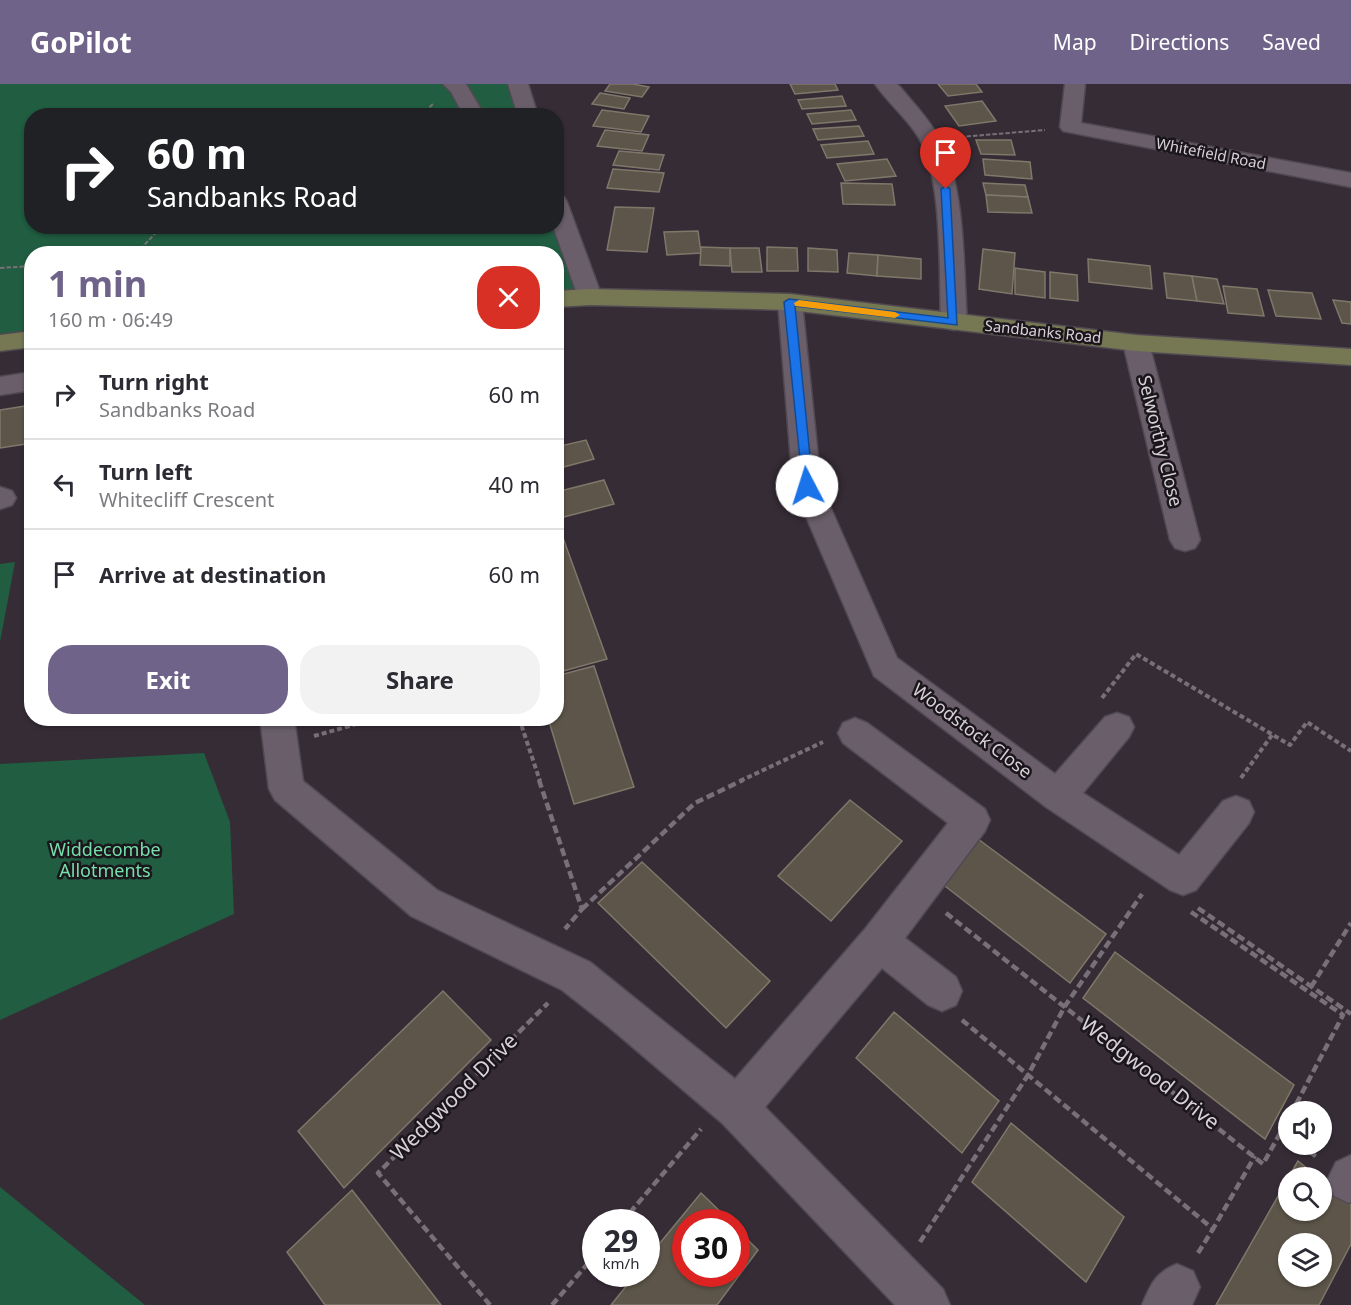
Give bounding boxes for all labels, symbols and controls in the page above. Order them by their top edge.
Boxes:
text: GoPilot [30,23,132,61]
text: Map [1053,28,1097,56]
text: Directions [1130,28,1229,56]
text: Saved [1262,28,1321,56]
text: 60 m [147,124,247,181]
pin [920,127,971,189]
icon: right [48,132,126,210]
street label: Whitefield Road [1155,133,1268,173]
icon: arrive [929,136,962,169]
text: Sandbanks Road [147,178,358,215]
text: 1 min [48,259,147,308]
button: close [477,266,540,329]
text: 160 m · 06:49 [48,306,173,333]
street label: Sandbanks Road [984,315,1102,347]
text: Turn right [99,366,209,396]
street label: Selworthy Close [1133,373,1189,509]
icon: right [48,378,81,411]
text: 60 m [489,379,540,409]
text: Sandbanks Road [99,396,255,423]
position arrow [775,454,839,518]
text: Turn left [99,456,193,486]
icon: left [48,468,81,501]
text: 40 m [489,469,540,499]
text: Whitecliff Crescent [99,486,274,513]
icon: arrive [48,558,81,591]
text: Arrive at destination [99,559,326,589]
text: 60 m [489,559,540,589]
button: Exit [48,645,288,714]
button: Share [300,645,540,714]
street label: Woodstock Close [908,677,1037,783]
park label: Widdecombe Allotments [49,837,161,882]
street label: Wedgwood Drive [1075,1009,1226,1135]
street label: Wedgwood Drive [384,1027,523,1166]
map controls [1278,1101,1332,1287]
button: sound [1278,1101,1332,1155]
button: search [1278,1167,1332,1221]
speed limit sign: 30 [672,1209,750,1287]
text: 29 [604,1220,638,1261]
button: layers [1278,1233,1332,1287]
text: km/h [603,1253,639,1273]

